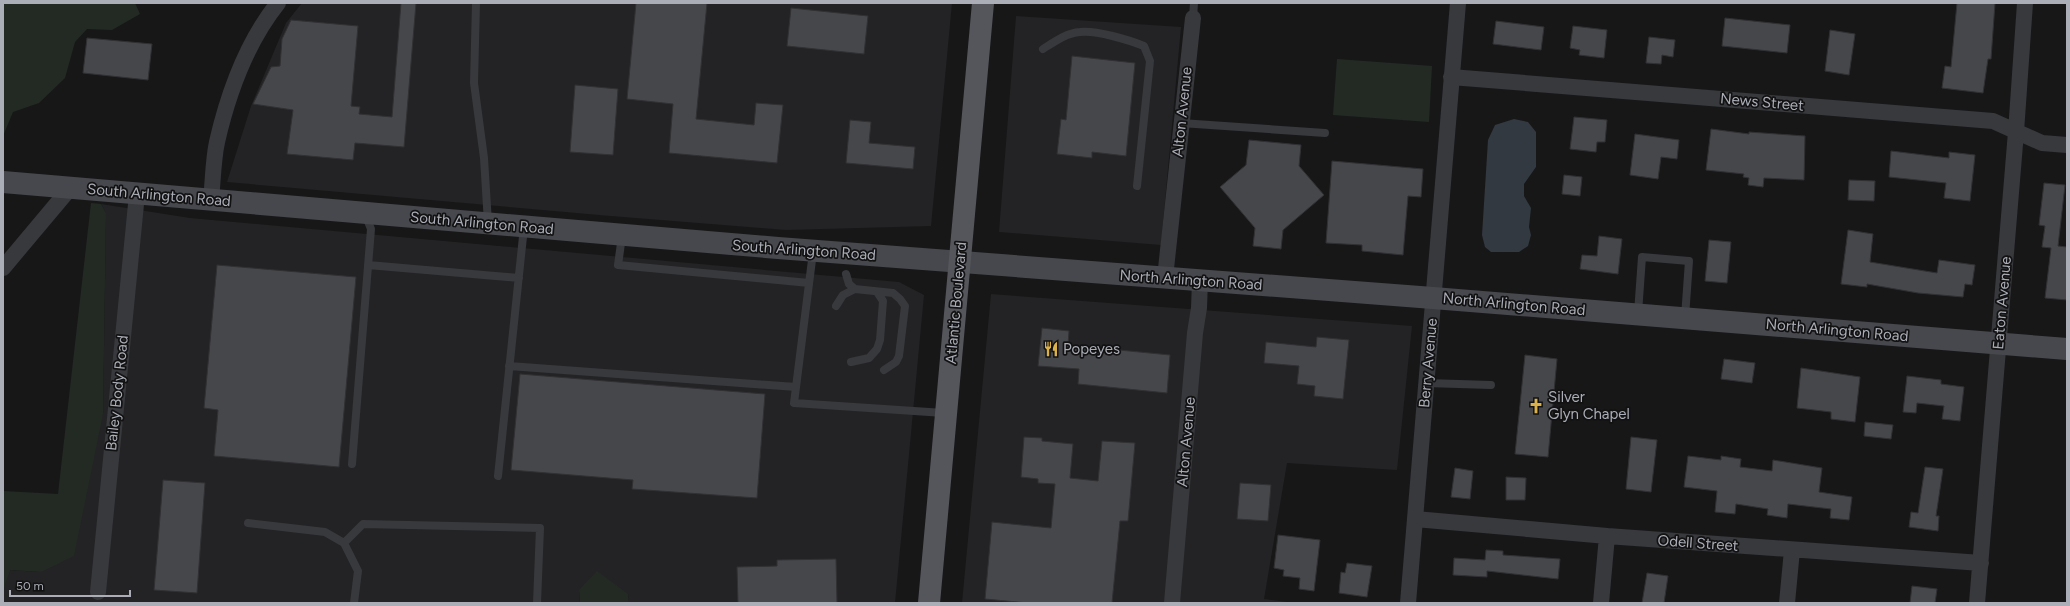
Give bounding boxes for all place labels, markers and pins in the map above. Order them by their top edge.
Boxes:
restaurant icon: Popeyes [1042,340,1060,358]
place label: Popeyes [1063,340,1120,358]
place label: Silver Glyn Chapel [1548,388,1630,423]
church icon: Silver Glyn Chapel [1527,397,1545,415]

